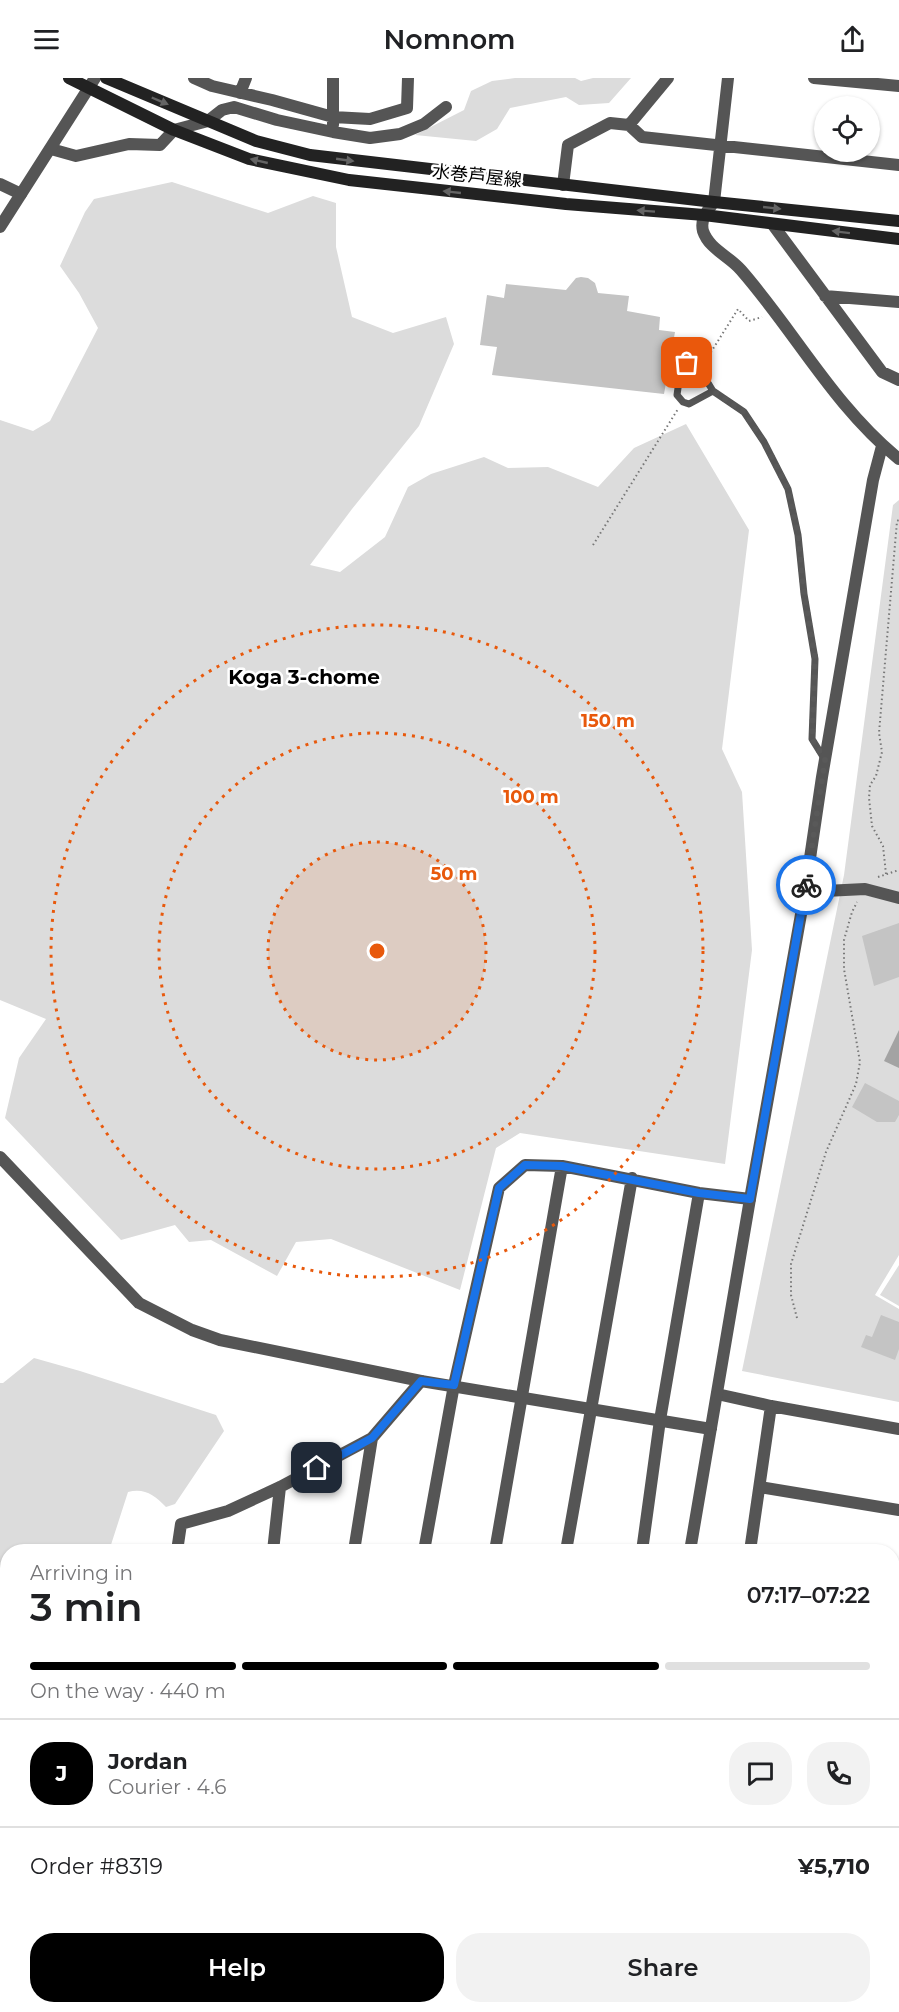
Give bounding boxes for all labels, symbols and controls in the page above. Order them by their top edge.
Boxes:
icon: menu [30,23,63,56]
text: Nomnom [383,23,516,56]
icon: share [836,23,869,56]
map controls [814,96,880,162]
button: locate [814,96,880,162]
one-way arrow [151,97,169,106]
one-way arrow [336,155,355,164]
one-way arrow [250,156,268,166]
street label: 水巻芦屋線 [431,160,523,192]
one-way arrow [442,187,461,197]
one-way arrow [762,203,781,213]
one-way arrow [636,206,655,215]
one-way arrow [831,228,850,237]
pin [661,337,712,388]
icon: bag [670,346,703,379]
district label: Koga 3-chome [228,665,380,689]
text: 150 m [581,710,635,732]
text: 100 m [503,786,559,808]
courier [776,855,836,915]
text: 50 m [431,863,477,885]
icon: bike [790,869,823,902]
centre of rings [367,941,387,961]
pin [291,1442,342,1493]
icon: home [300,1451,333,1484]
text: Arriving in [30,1561,133,1585]
text: 07:17–07:22 [747,1582,870,1609]
text: 3 min [30,1583,143,1631]
text: On the way · 440 m [30,1679,226,1703]
button: chat [729,1742,792,1805]
button: phone [807,1742,870,1805]
text: Jordan [108,1748,188,1775]
text: J [56,1760,67,1787]
text: Courier · 4.6 [108,1775,226,1799]
text: Order #8319 [30,1853,163,1880]
text: ¥5,710 [798,1853,870,1880]
button: Help [30,1933,444,2002]
button: Share [456,1933,870,2002]

